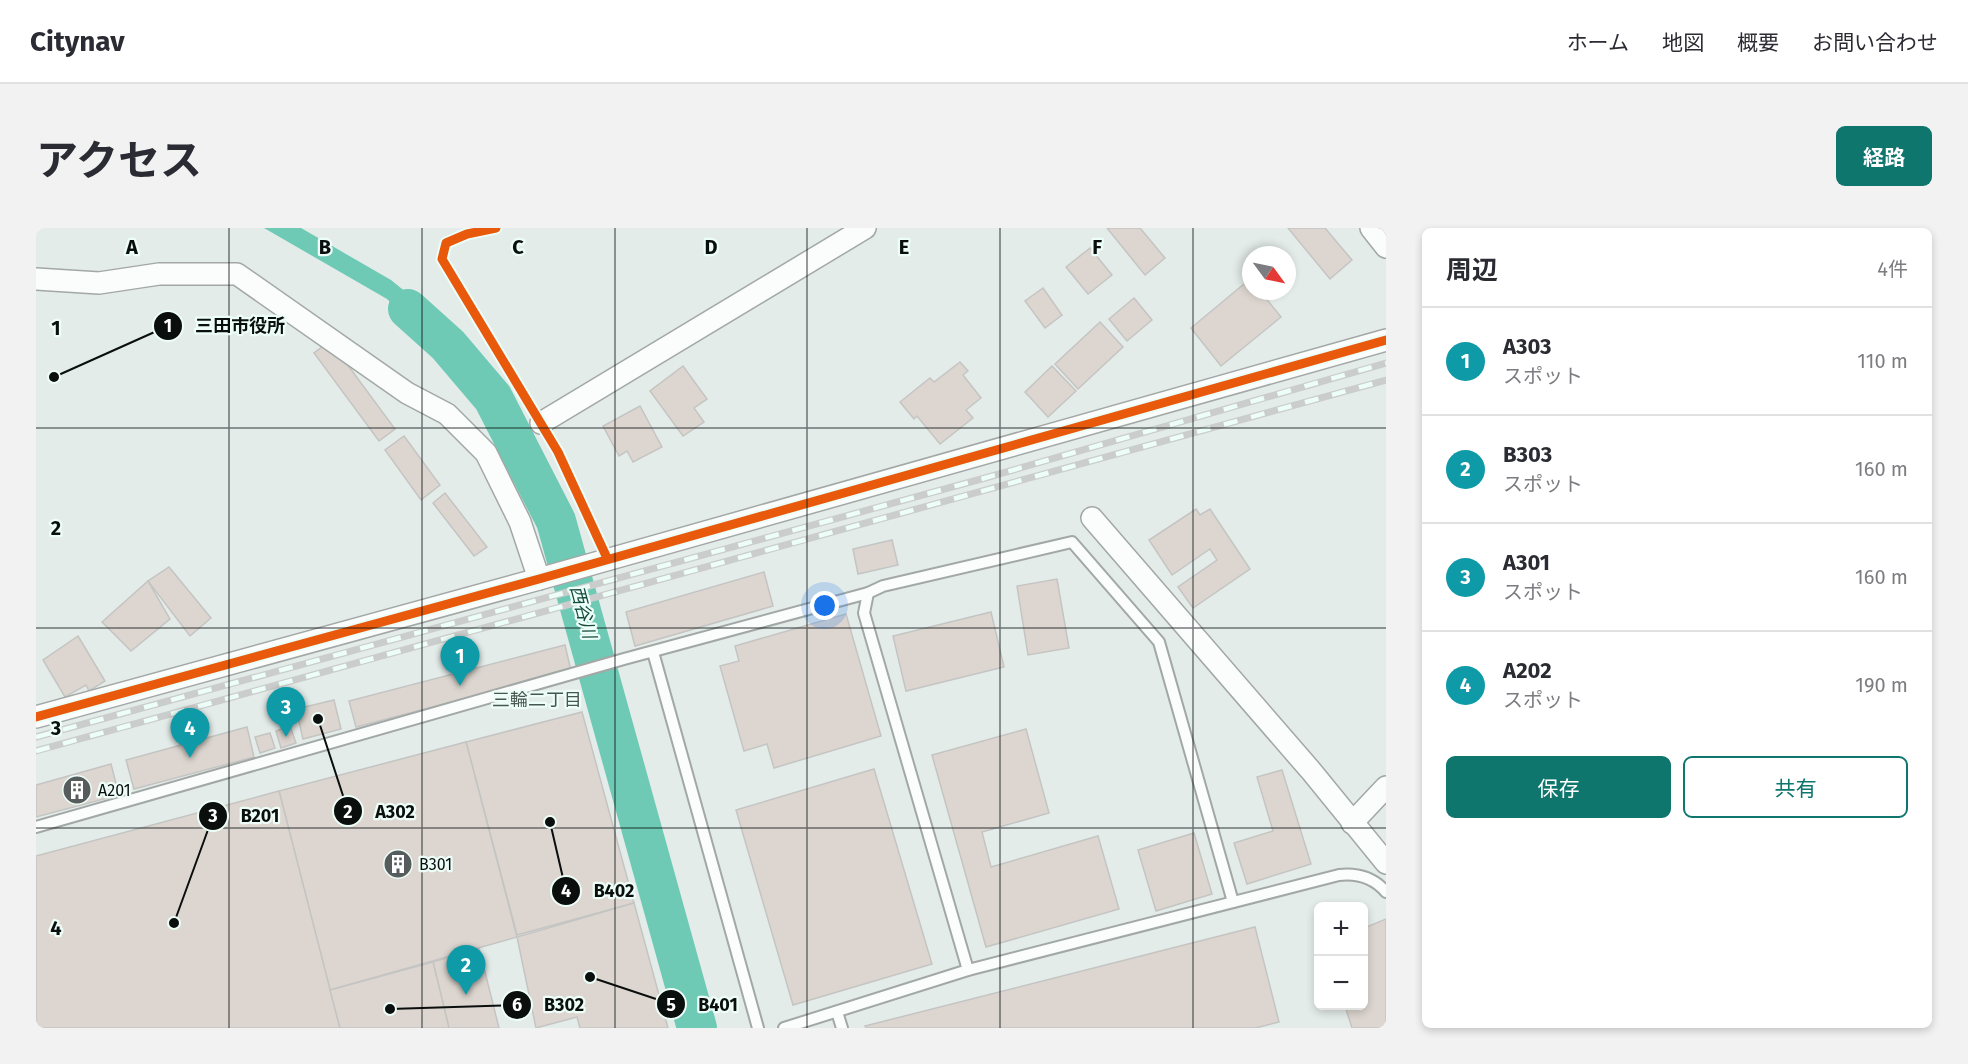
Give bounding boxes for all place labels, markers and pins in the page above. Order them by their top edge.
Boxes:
callout: 三田市役所 [153,308,297,344]
pin: 1 [440,636,480,686]
pin: 3 [266,688,306,737]
pin: 4 [170,708,210,758]
building icon: A201 [61,774,93,806]
place label: A201 [98,781,131,800]
callout: A302 [333,793,427,829]
callout: B201 [198,798,291,834]
building icon: B301 [382,848,414,880]
place label: B301 [419,855,452,874]
callout: B402 [551,873,646,909]
pin: 2 [446,946,486,995]
callout: B401 [656,986,749,1022]
callout: B302 [502,987,596,1023]

